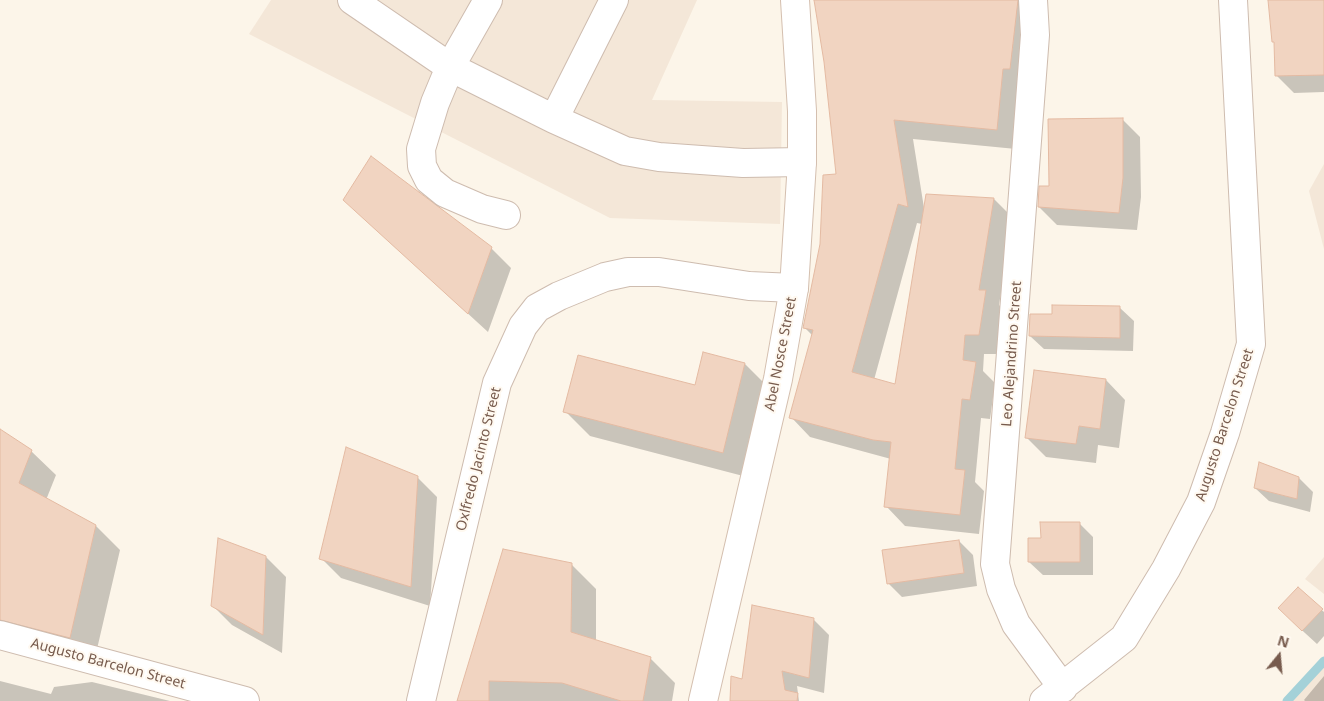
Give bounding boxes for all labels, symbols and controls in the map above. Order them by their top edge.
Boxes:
street label: Leo Alejandrino Street [999,281,1025,427]
street label: Abel Nosce Street [762,296,800,412]
street label: Augusto Barcelon Street [1192,347,1258,503]
street label: Oxlfredo Jacinto Street [453,385,505,533]
text: N [1275,630,1292,652]
north arrow [1254,631,1304,681]
street label: Augusto Barcelon Street [29,635,187,693]

